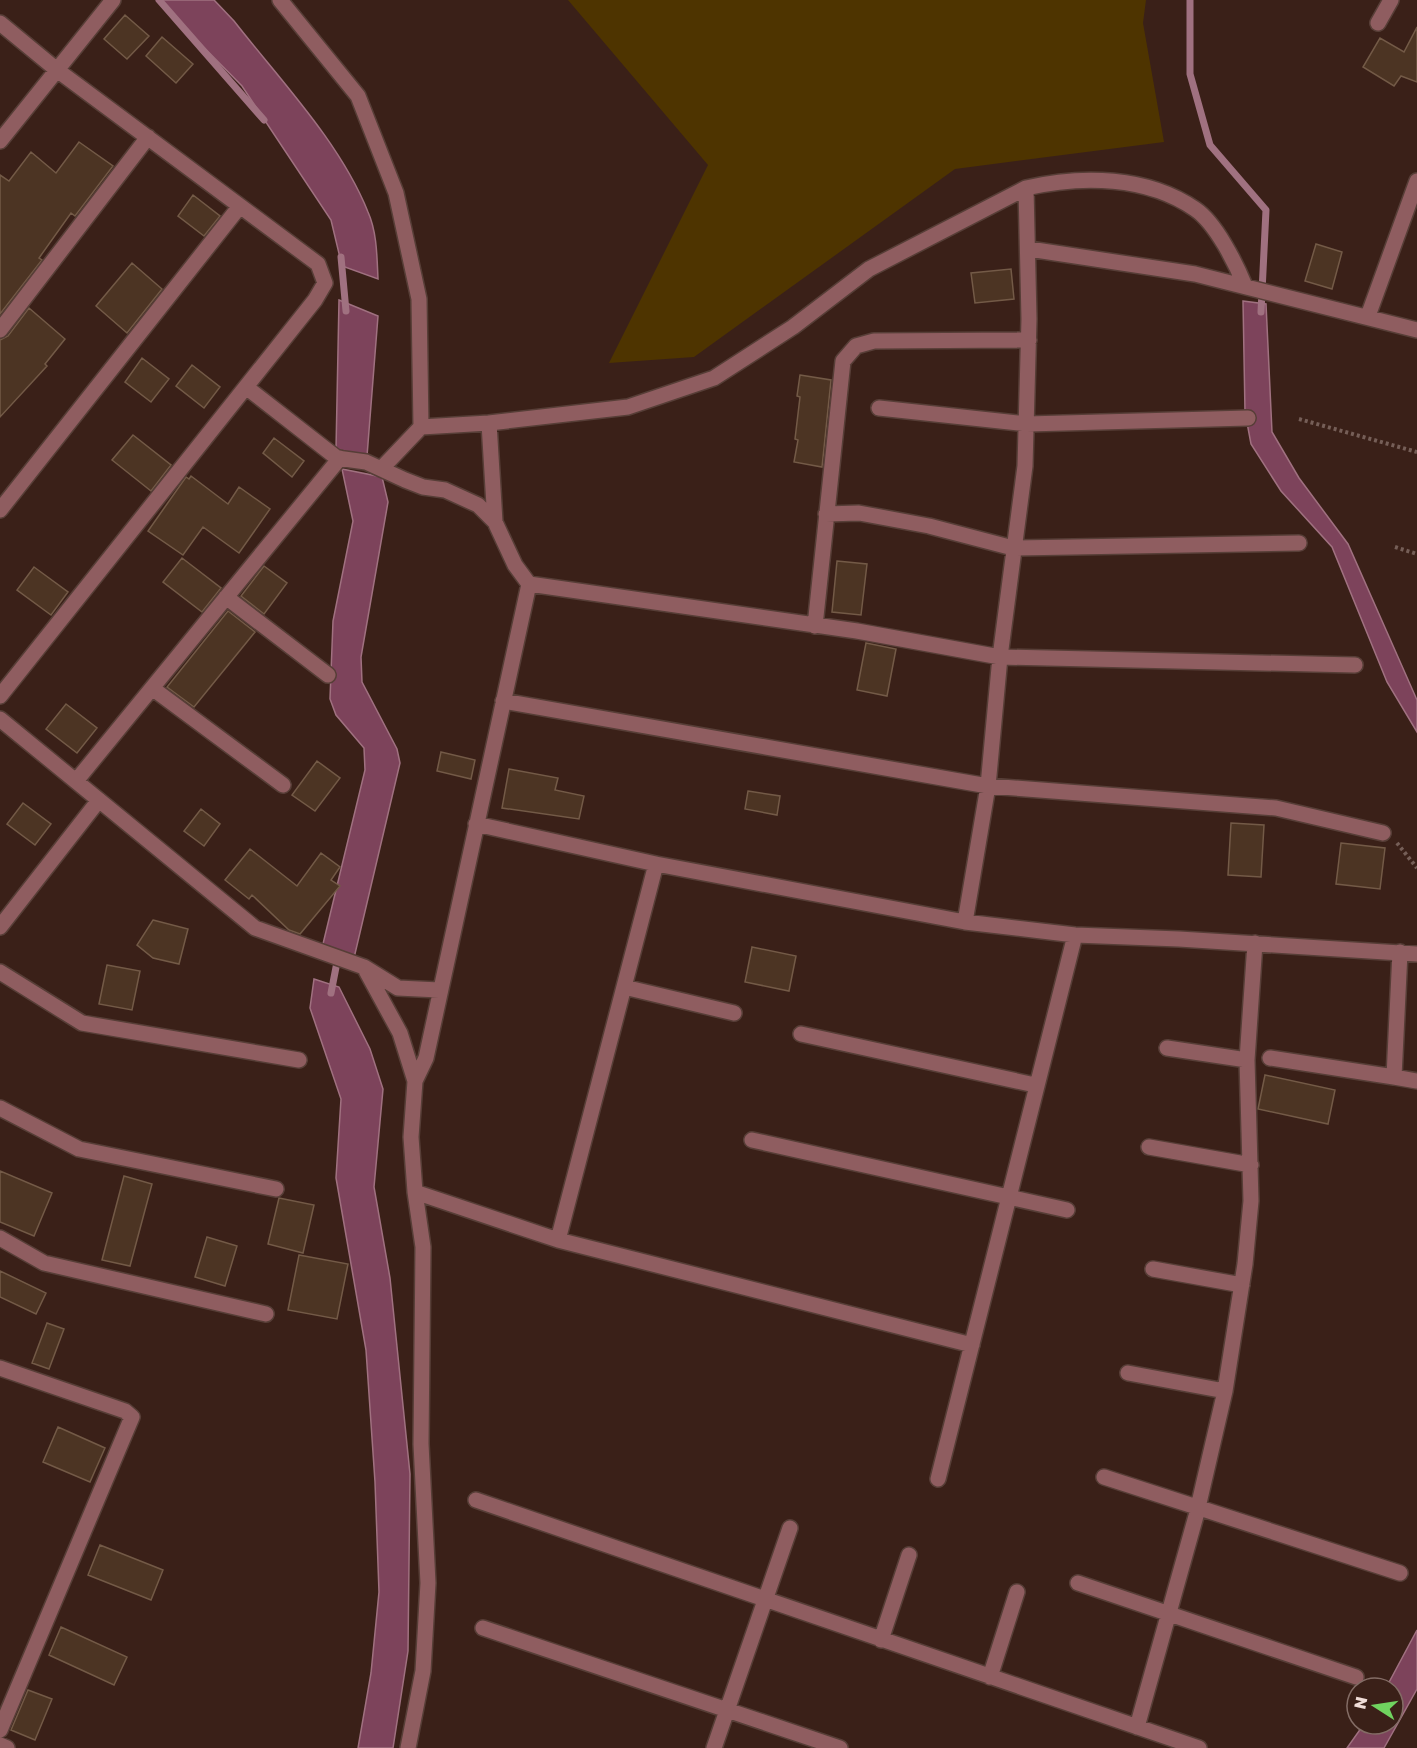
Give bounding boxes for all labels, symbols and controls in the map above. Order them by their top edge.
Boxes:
north arrow [1345,1676,1405,1736]
text: N [1349,1695,1371,1711]

